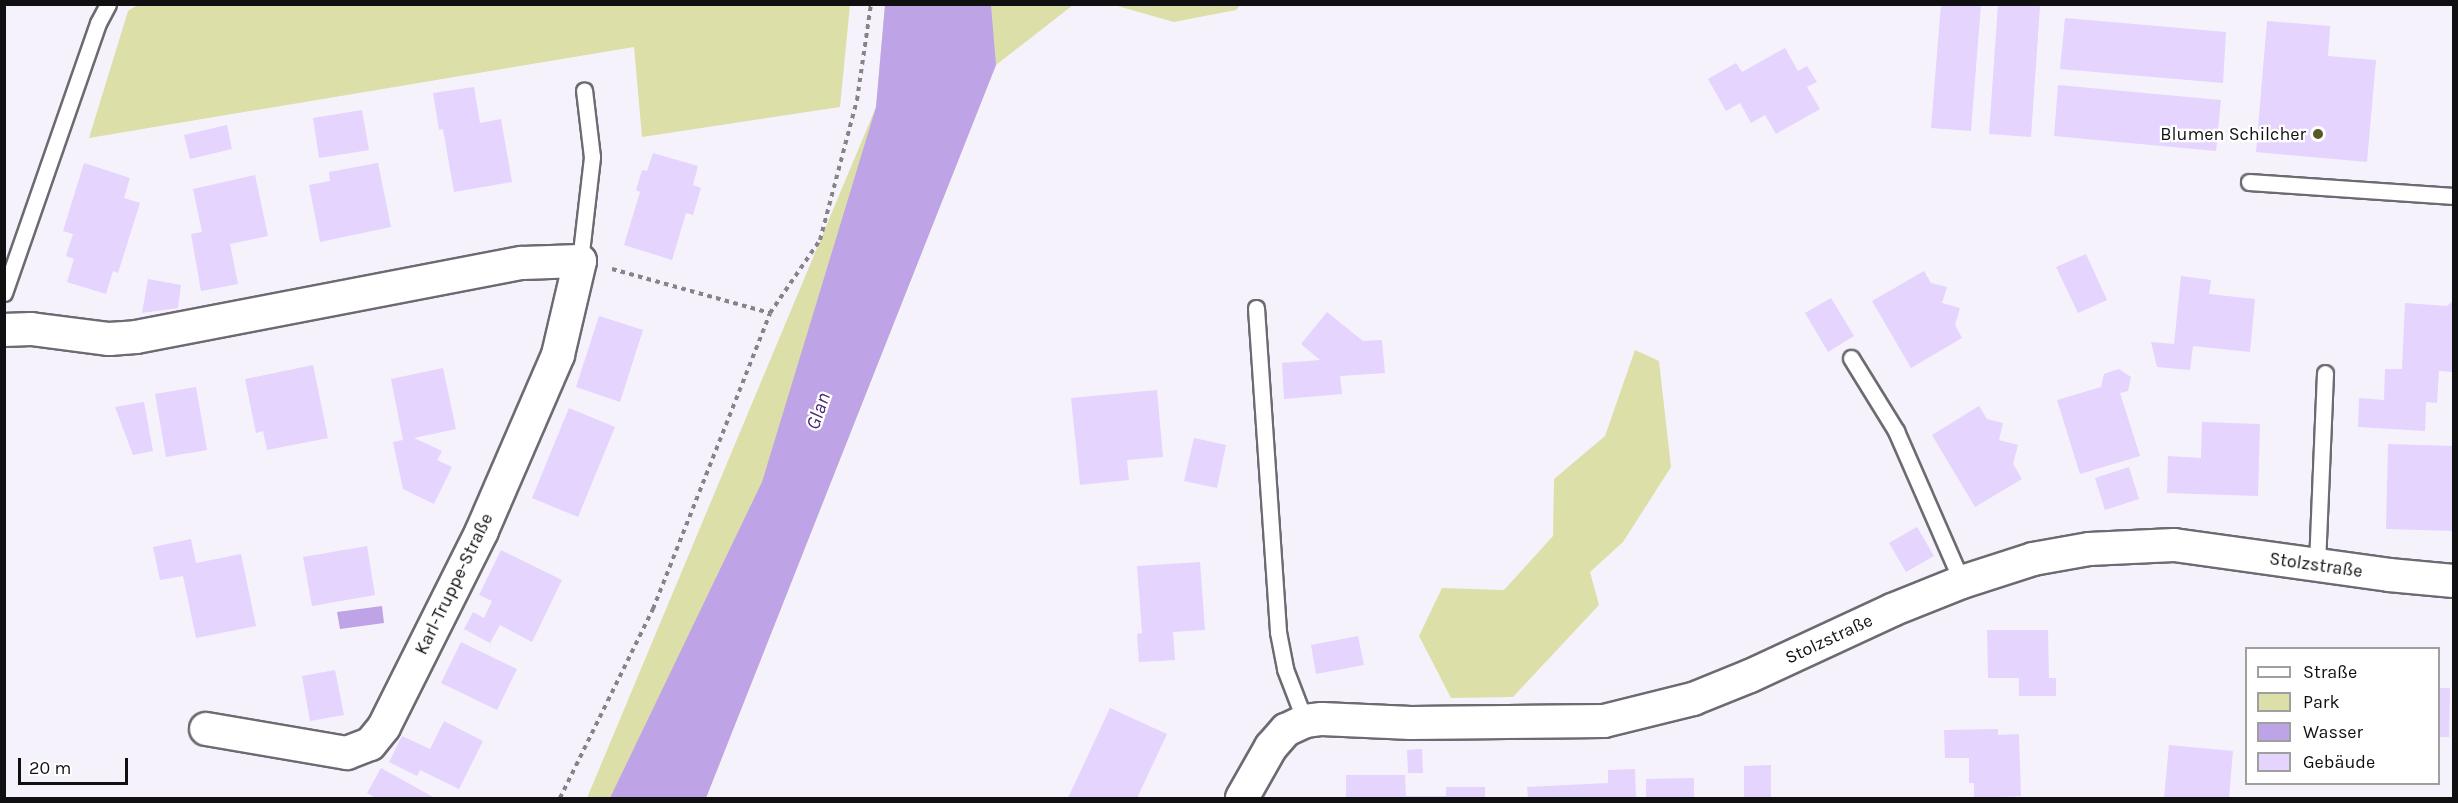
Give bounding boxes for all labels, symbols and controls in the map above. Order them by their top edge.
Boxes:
place label: Blumen Schilcher [2160,123,2306,145]
marker: Blumen Schilcher [2311,127,2325,141]
water label: Glan [801,389,835,433]
street label: Karl-Truppe-Straße [410,510,498,658]
street label: Stolzstraße [2268,548,2364,582]
street label: Stolzstraße [1782,609,1876,669]
legend [2245,647,2440,785]
text: Straße [2303,661,2357,683]
text: Park [2303,691,2340,713]
text: Wasser [2303,721,2363,743]
scale bar [21,746,130,784]
text: Gebäude [2303,751,2375,773]
text: 20 m [29,757,71,779]

